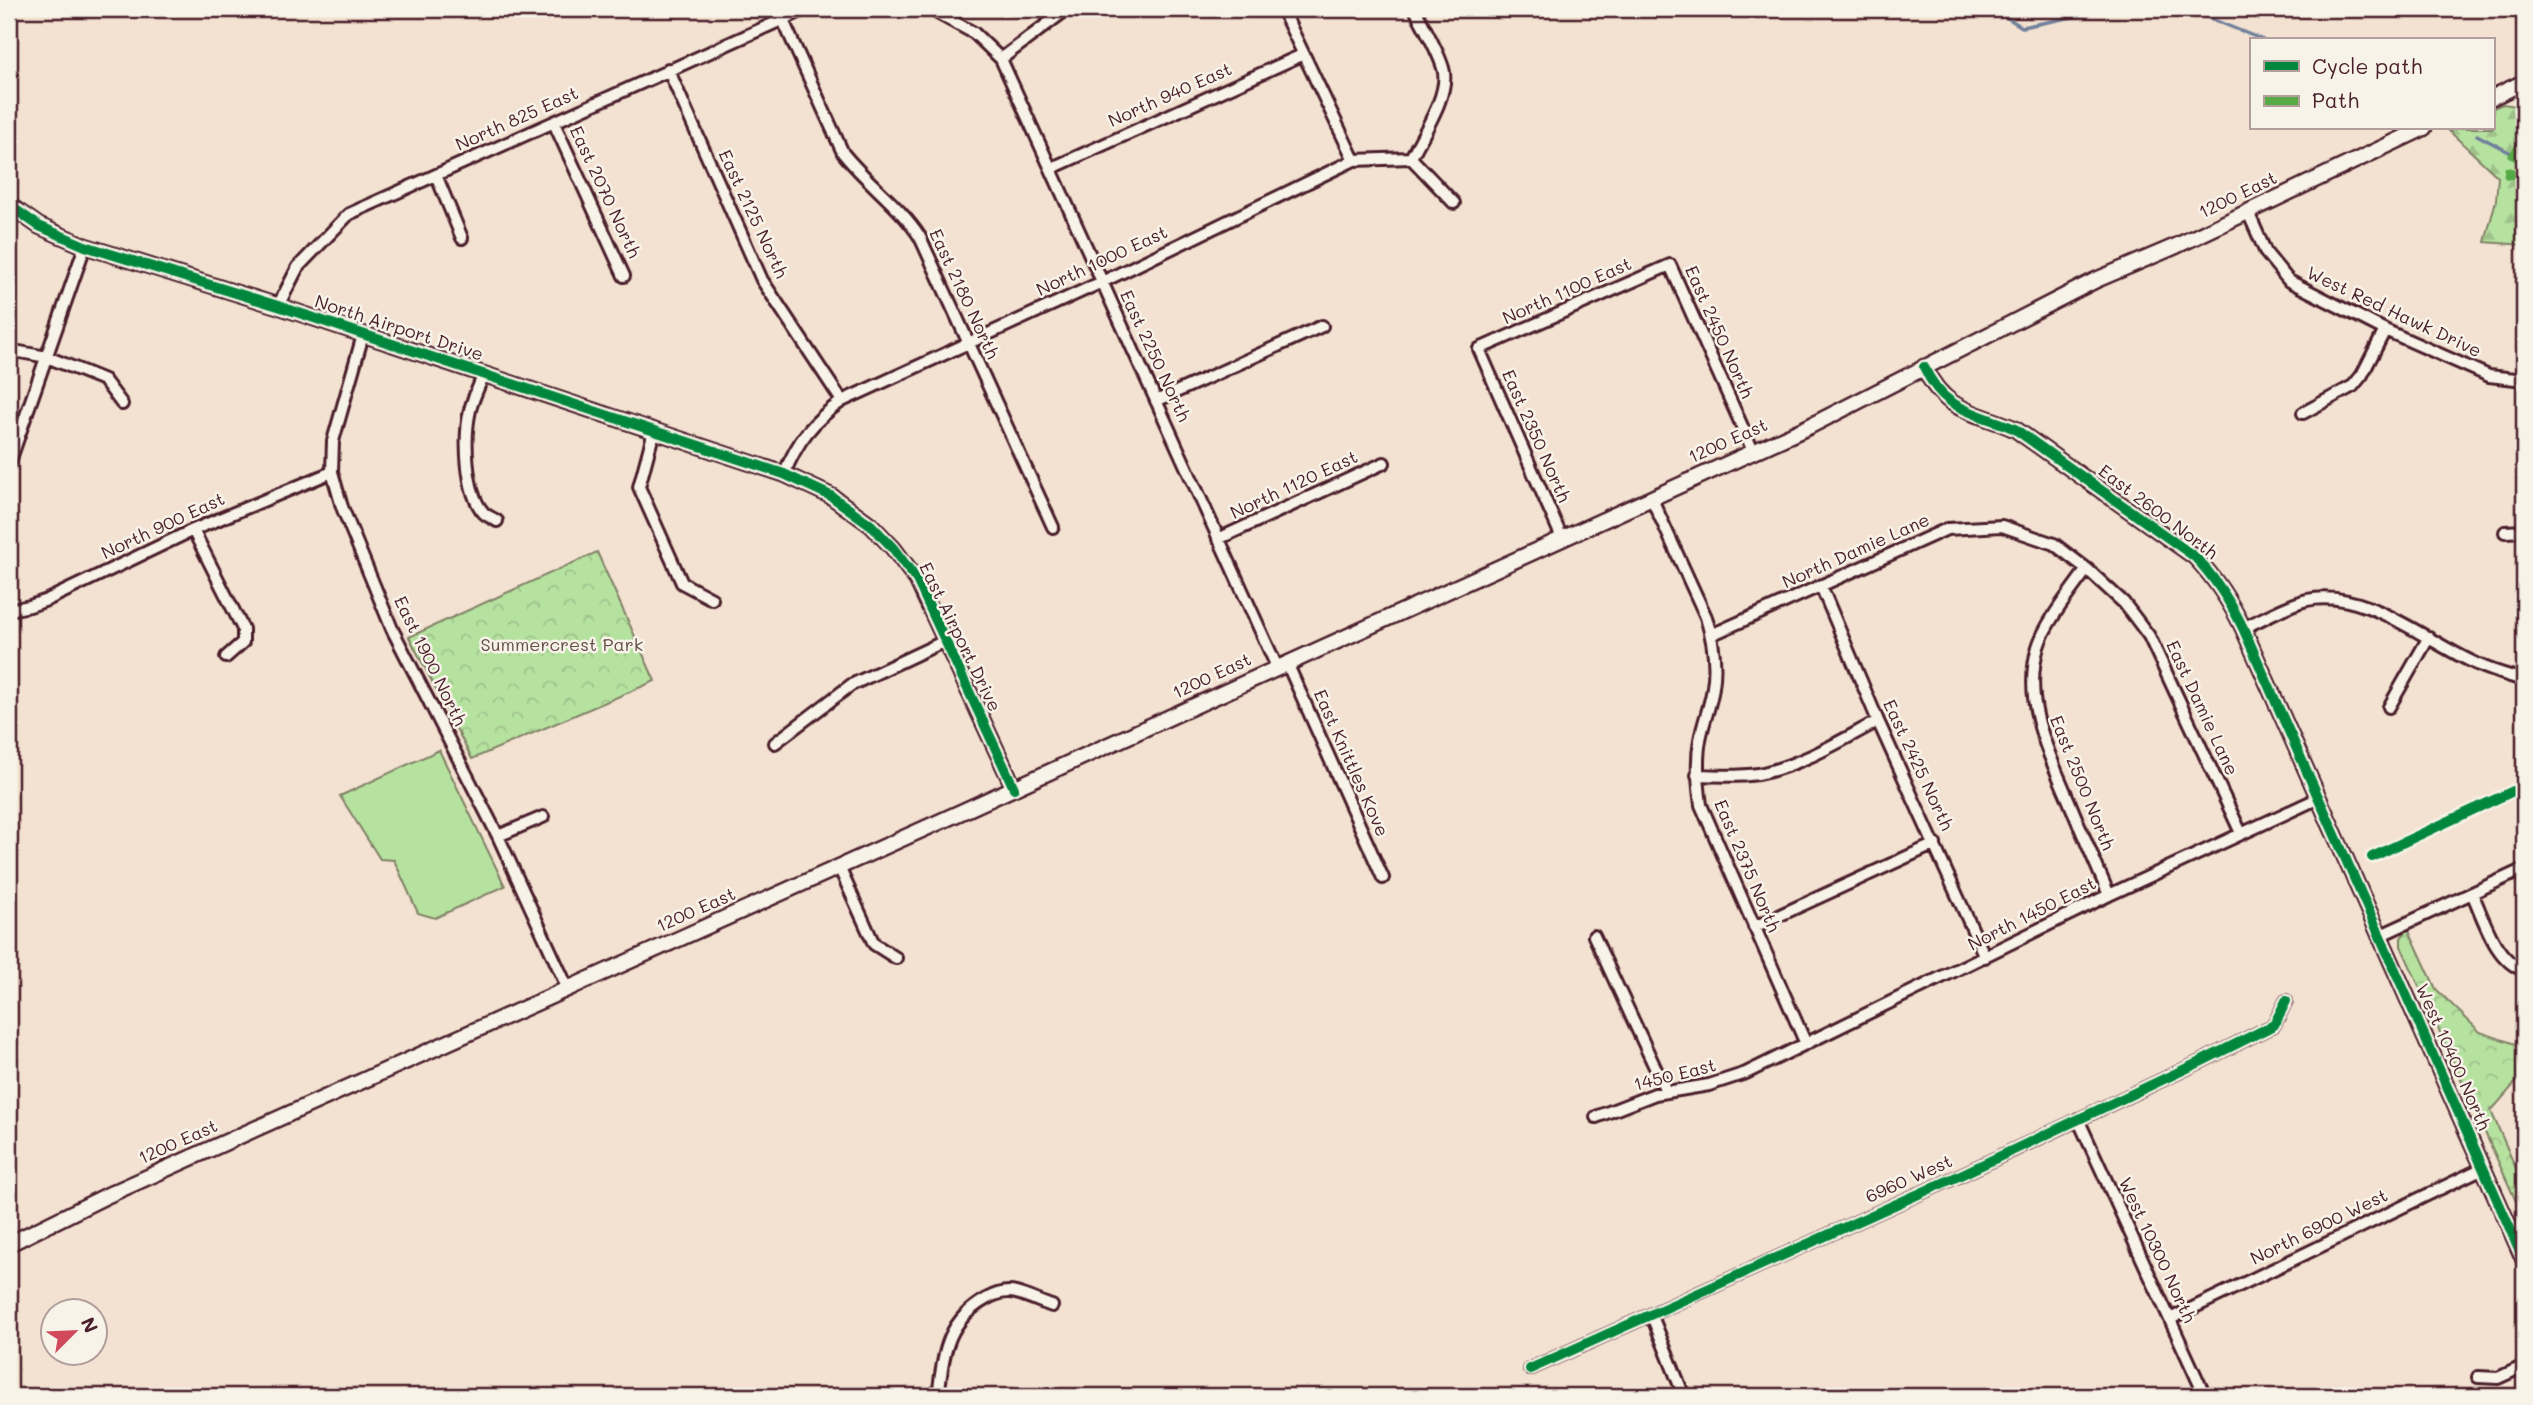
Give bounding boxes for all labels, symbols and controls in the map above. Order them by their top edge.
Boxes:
legend [2250,38,2494,130]
text: Cycle path [2312,52,2422,79]
street label: North 940 East [1104,56,1235,132]
street label: North 825 East [451,80,582,156]
text: Path [2312,86,2359,113]
street label: East 2070 North [565,122,647,261]
street label: East 2125 North [714,145,794,282]
street label: 1200 East [2194,165,2281,223]
street label: North 1000 East [1032,219,1171,301]
street label: East 2180 North [924,225,1006,362]
street label: North 1100 East [1498,251,1635,329]
street label: West Red Hawk Drive [2303,260,2486,362]
street label: East 2450 North [1680,261,1760,402]
street label: East 2250 North [1115,286,1197,425]
street label: North Airport Drive [312,288,487,366]
street label: East 2350 North [1497,365,1577,506]
street label: 1200 East [1684,412,1771,468]
street label: North 1120 East [1226,444,1361,524]
street label: East 2600 North [2094,458,2223,564]
street label: North 900 East [97,486,228,564]
street label: North Damie Lane [1778,507,1933,593]
street label: East Airport Drive [914,558,1007,715]
street label: East 1900 North [389,592,473,729]
park label: Summercrest Park [481,632,643,656]
street label: East Damie Lane [2161,636,2245,779]
street label: 1200 East [1168,646,1255,704]
street label: East Knittles Kove [1309,685,1395,840]
street label: East 2425 North [1878,695,1960,834]
street label: East 2500 North [2045,712,2121,854]
street label: East 2375 North [1709,796,1787,936]
street label: North 1450 East [1963,870,2100,956]
street label: 1200 East [652,881,739,937]
street label: West 10400 North [2411,979,2497,1134]
street label: 1450 East [1631,1052,1718,1096]
street label: 1200 East [134,1113,221,1169]
street label: 6960 West [1861,1148,1956,1208]
street label: West 10300 North [2114,1173,2202,1326]
street label: North 6900 West [2246,1182,2391,1270]
north arrow [38,1296,108,1366]
text: N [76,1313,104,1337]

